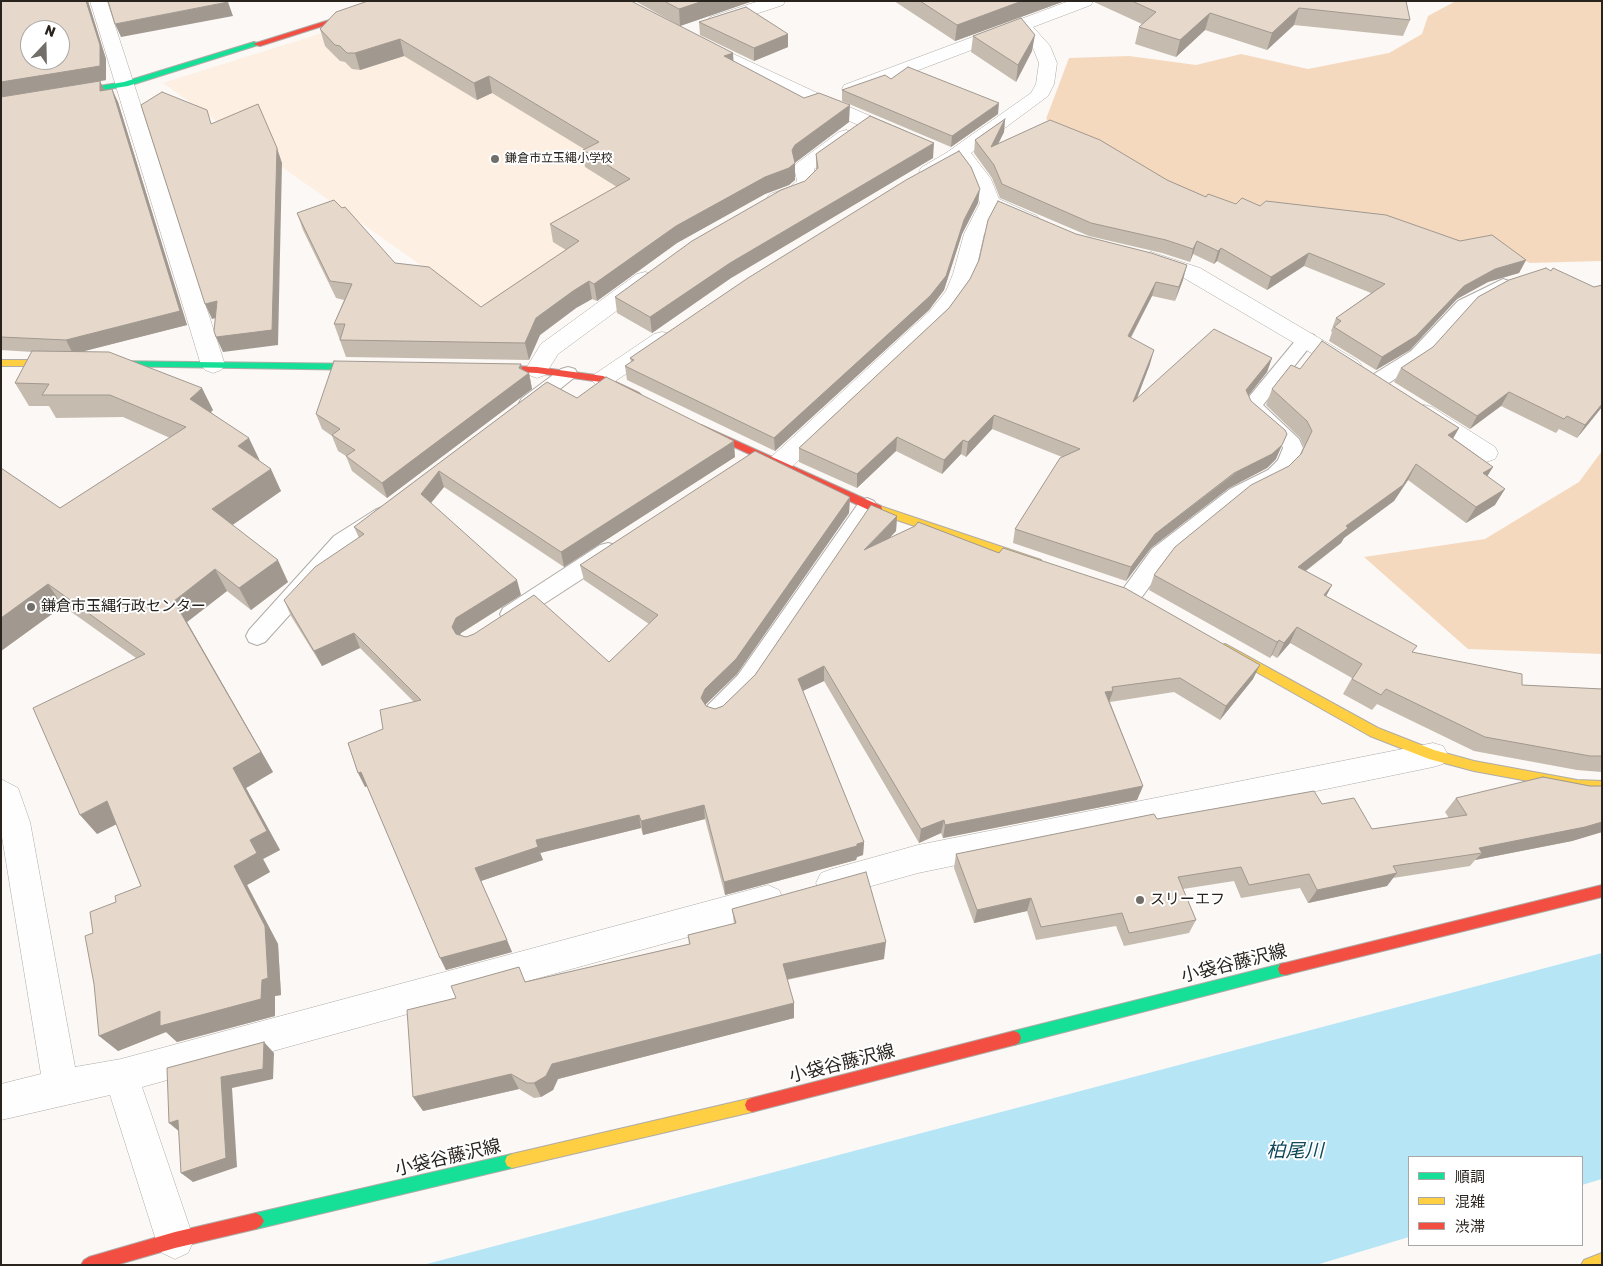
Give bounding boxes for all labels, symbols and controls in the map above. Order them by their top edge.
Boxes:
north arrow [20,20,70,70]
text: N [42,22,58,41]
place label: 鎌倉市立玉縄小学校 [505,152,613,166]
marker: 鎌倉市立玉縄小学校 [489,153,501,165]
place label: 鎌倉市玉縄行政センター [41,598,206,616]
marker: 鎌倉市玉縄行政センター [25,601,37,613]
place label: スリーエフ [1150,891,1225,909]
marker: スリーエフ [1134,894,1146,906]
street label: 小袋谷藤沢線 [1179,940,1289,988]
street label: 小袋谷藤沢線 [787,1040,897,1088]
street label: 小袋谷藤沢線 [393,1135,503,1181]
water label: 柏尾川 [1267,1141,1323,1163]
legend [1408,1156,1583,1246]
text: 順調 [1455,1168,1485,1186]
text: 混雑 [1455,1193,1485,1211]
text: 渋滞 [1455,1218,1485,1236]

